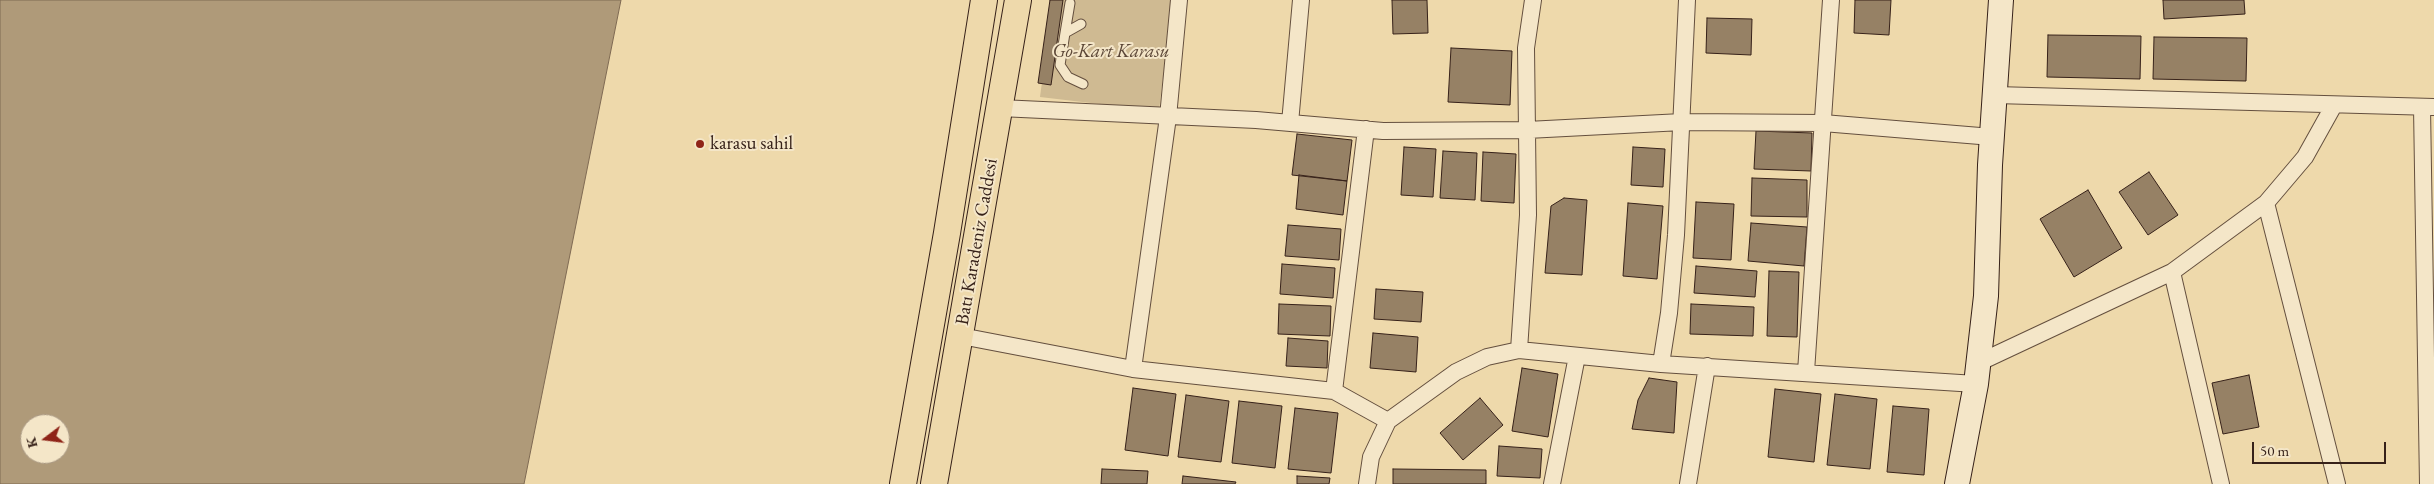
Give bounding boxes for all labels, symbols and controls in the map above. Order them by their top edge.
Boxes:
park label: Go-Kart Karasu [1052,41,1170,63]
place label: karasu sahil [710,133,793,155]
marker: karasu sahil [694,138,706,150]
street label: Batı Karadeniz Caddesi [951,157,1003,327]
north arrow [20,414,70,464]
scale bar [2254,432,2388,464]
text: K [21,435,42,450]
text: 50 m [2260,441,2289,460]

